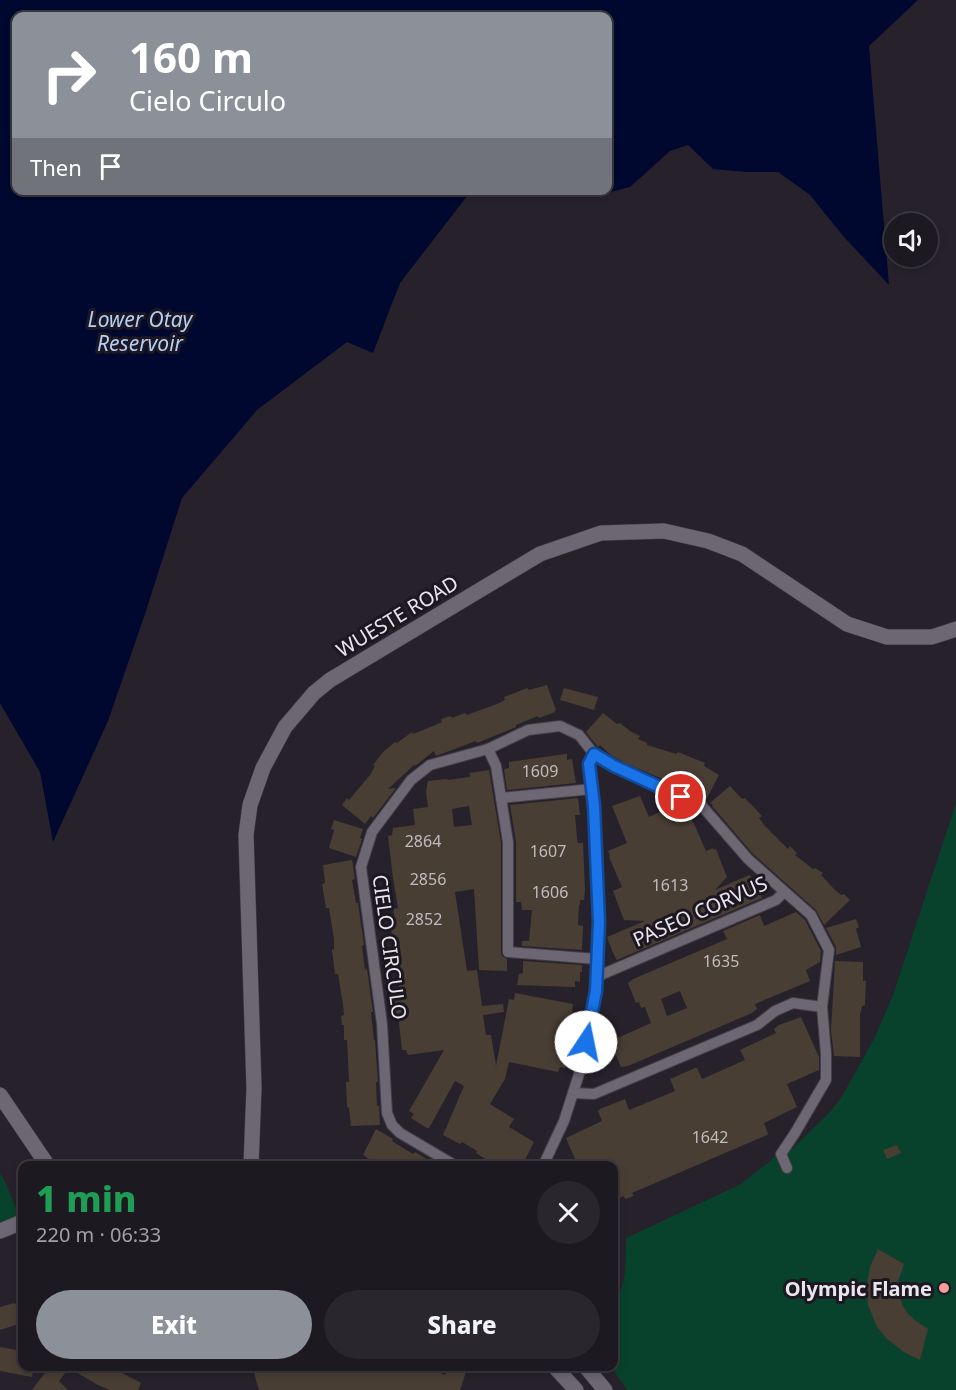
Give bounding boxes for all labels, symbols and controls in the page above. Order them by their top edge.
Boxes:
text: 160 m [129,28,253,85]
icon: right [30,36,108,114]
text: Cielo Circulo [129,82,286,119]
icon: arrive [94,150,127,183]
text: Then [30,152,82,182]
map controls [884,213,938,267]
button: sound [884,213,938,267]
water label: Lower Otay Reservoir [88,305,194,357]
street label: WUESTE ROAD [331,569,463,663]
house number: 1609 [522,760,558,782]
pin [655,771,706,822]
icon: arrive [664,780,697,813]
house number: 2864 [405,830,441,852]
house number: 1607 [530,840,566,862]
house number: 2856 [410,868,446,890]
street label: PASEO CORVUS [628,869,772,953]
street label: CIELO CIRCULO [366,873,414,1021]
house number: 1613 [652,874,688,896]
house number: 1606 [532,881,568,903]
house number: 2852 [406,908,442,930]
house number: 1635 [703,950,739,972]
position arrow [554,1010,618,1074]
house number: 1642 [692,1126,728,1148]
text: 1 min [36,1174,137,1223]
button: close [537,1181,600,1244]
text: 220 m · 06:33 [36,1221,161,1248]
place label: Olympic Flame [785,1275,932,1302]
marker: Olympic Flame [937,1281,951,1295]
button: Exit [36,1290,312,1359]
button: Share [324,1290,600,1359]

